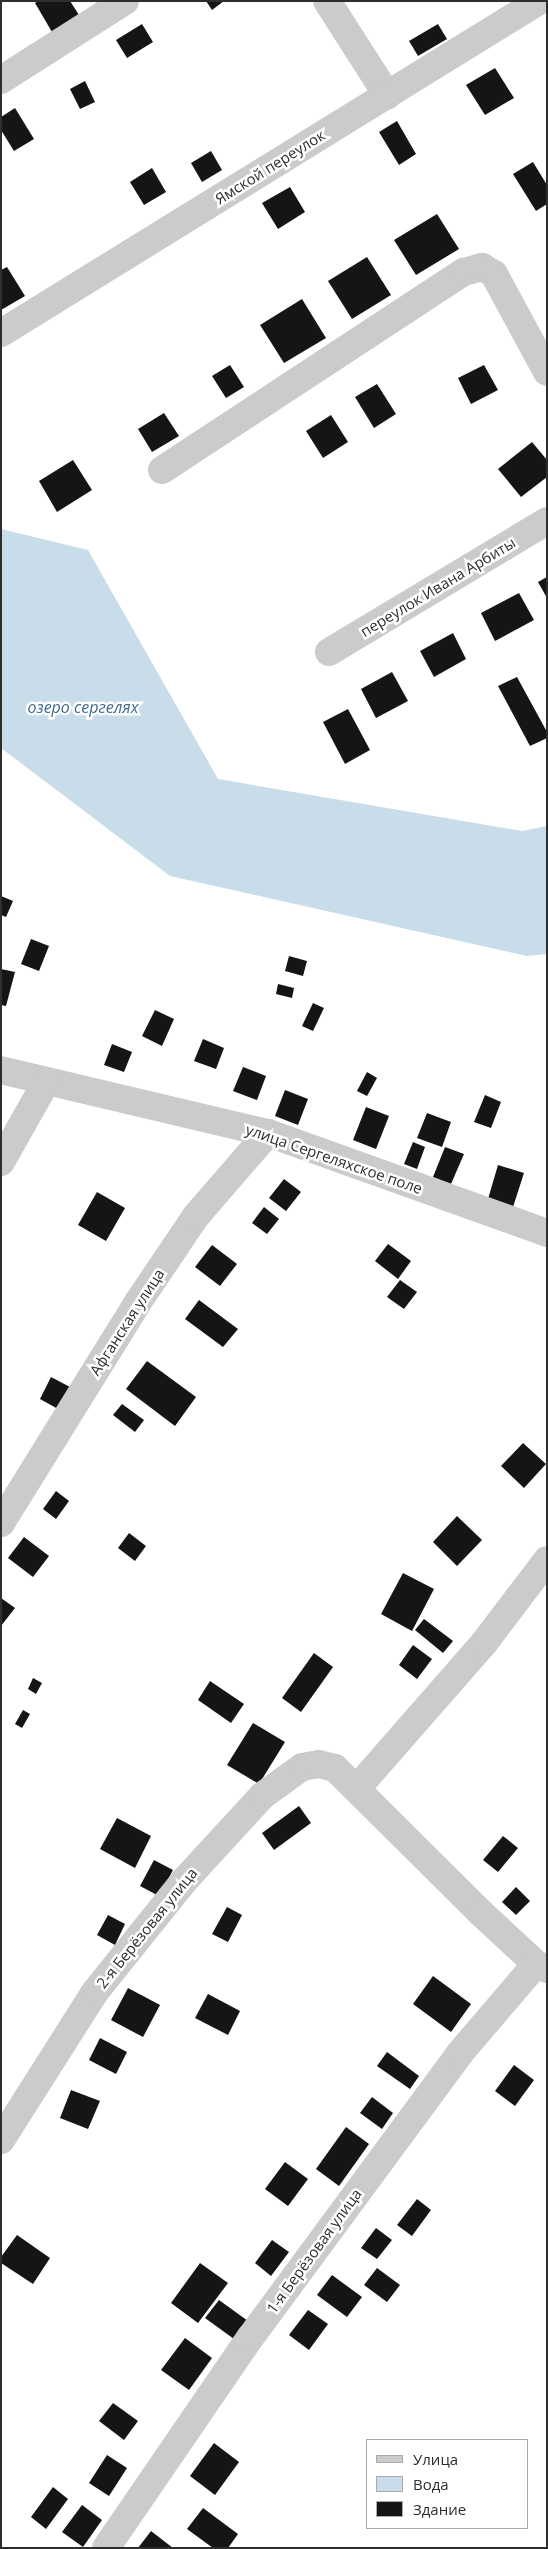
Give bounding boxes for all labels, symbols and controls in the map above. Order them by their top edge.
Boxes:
street label: Ямской переулок [212,126,328,208]
street label: переулок Ивана Арбиты [357,533,519,641]
water label: озеро сергелях [28,697,138,717]
street label: улица Сергеляхское поле [243,1120,425,1198]
street label: Афганская улица [86,1265,168,1379]
street label: 2-я Берёзовая улица [93,1864,201,1992]
street label: 1-я Берёзовая улица [263,2185,365,2317]
legend [366,2439,528,2529]
text: Улица [413,2449,458,2469]
text: Вода [413,2474,449,2494]
text: Здание [413,2499,466,2519]

